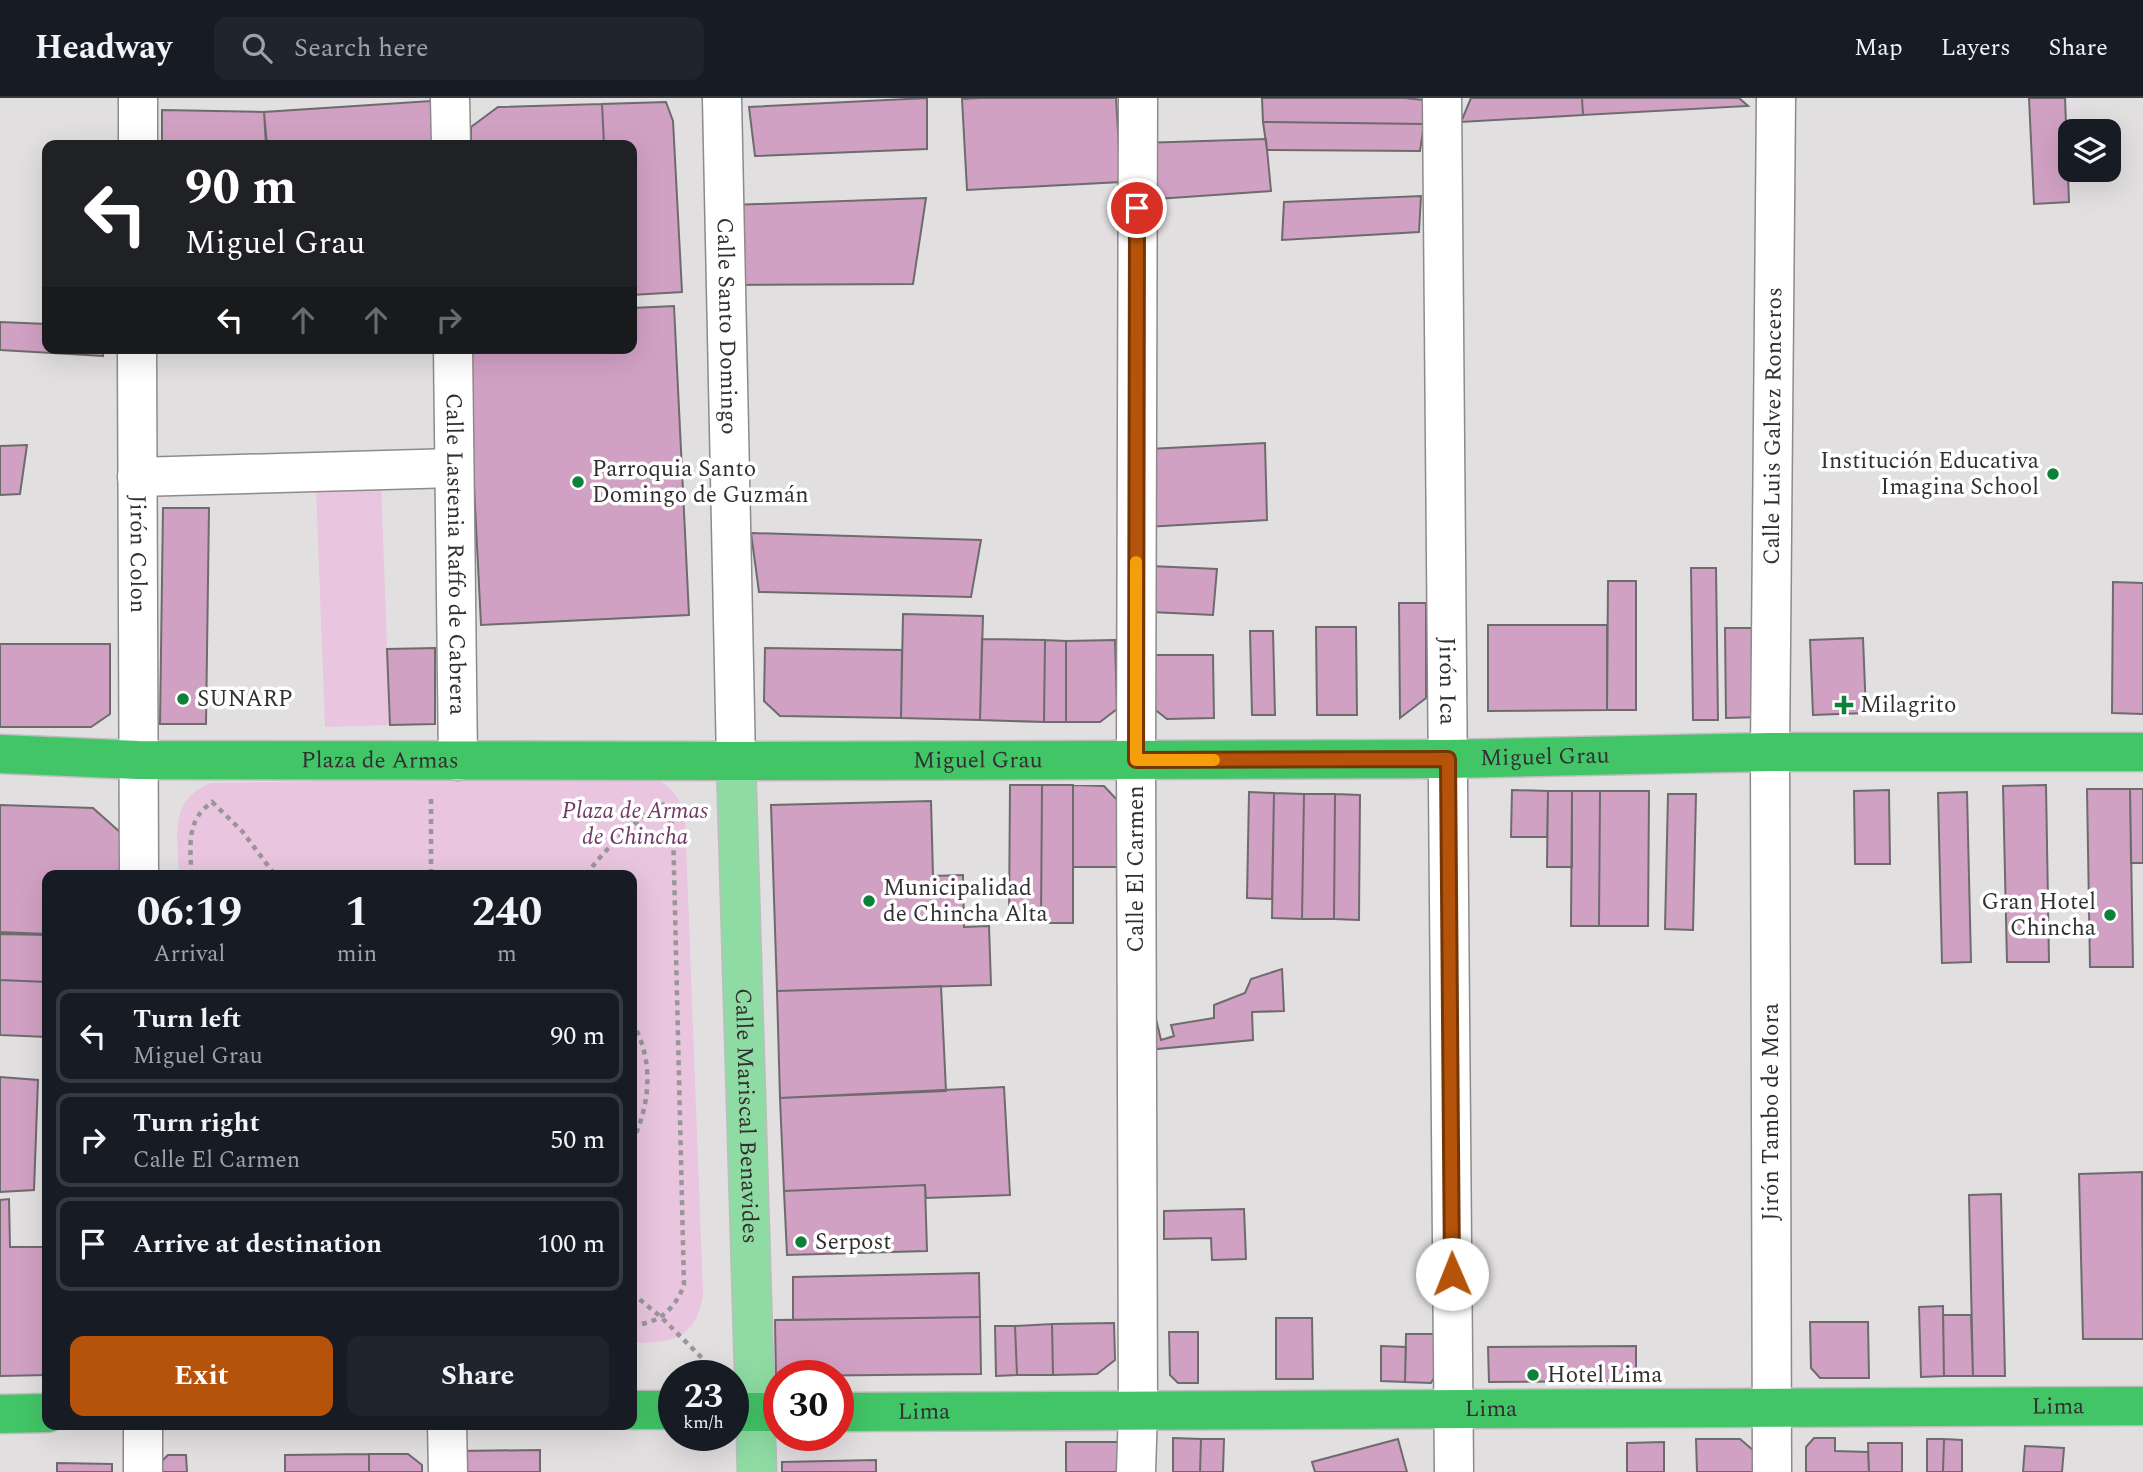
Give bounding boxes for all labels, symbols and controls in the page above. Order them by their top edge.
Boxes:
search box [214,17,704,80]
text: Headway [35,23,172,73]
text: Search here [294,28,429,68]
icon: search [238,29,276,67]
text: Map [1854,30,1903,66]
text: Layers [1941,30,2011,66]
text: Share [2049,30,2108,66]
map controls [2058,119,2121,182]
button: layers [2058,119,2121,182]
text: 90 m [185,151,296,226]
icon: left [70,168,161,259]
pin [1107,178,1167,238]
icon: arrive [1118,189,1156,227]
street label: Calle Santo Domingo [707,217,747,435]
text: Miguel Grau [185,219,365,268]
street label: Calle Luis Galvez Ronceros [1754,287,1792,565]
icon: left [211,301,249,339]
icon: ahead [284,301,322,339]
icon: ahead [357,301,395,339]
icon: right [430,301,468,339]
street label: Calle Lastenia Raffo de Cabrera [436,393,475,715]
place label: Institución Educativa Imagina School [1820,444,2039,505]
place label: Parroquia Santo Domingo de Guzmán [592,452,809,513]
marker: Institución Educativa Imagina School [2045,466,2061,482]
marker: Parroquia Santo Domingo de Guzmán [570,474,586,490]
street label: Jirón Colon [120,495,156,613]
street label: Jirón Ica [1429,637,1465,725]
place label: SUNARP [197,682,293,717]
place label: Milagrito [1860,688,1956,723]
marker: SUNARP [175,691,191,707]
marker: Milagrito [1834,695,1854,715]
street label: Miguel Grau [1480,738,1610,776]
street label: Plaza de Armas [301,743,459,778]
street label: Miguel Grau [913,743,1043,778]
street label: Calle El Carmen [1119,785,1154,953]
park label: Plaza de Armas de Chincha [562,794,708,855]
place label: Municipalidad de Chincha Alta [883,871,1048,932]
text: 06:19 [137,881,242,944]
text: 1 [345,881,369,944]
text: 240 [472,881,542,944]
place label: Gran Hotel Chincha [1982,885,2096,946]
marker: Municipalidad de Chincha Alta [861,893,877,909]
marker: Gran Hotel Chincha [2102,907,2118,923]
text: Arrival [154,937,225,972]
text: min [337,937,377,972]
text: m [497,937,517,972]
street label: Calle Mariscal Benavides [725,987,768,1244]
text: Turn left [133,999,241,1039]
street label: Jirón Tambo de Mora [1754,1003,1789,1221]
text: 90 m [550,1016,605,1056]
icon: left [74,1017,112,1055]
text: Miguel Grau [133,1039,263,1074]
text: Turn right [133,1103,260,1143]
text: 50 m [550,1120,605,1160]
icon: right [74,1121,112,1159]
text: Calle El Carmen [133,1143,300,1178]
text: Arrive at destination [133,1224,382,1264]
text: 100 m [537,1224,605,1264]
icon: arrive [74,1225,112,1263]
place label: Serpost [815,1225,891,1260]
marker: Serpost [793,1234,809,1250]
position arrow [1415,1237,1489,1311]
button: Exit [70,1336,333,1416]
button: Share [347,1336,609,1416]
place label: Hotel Lima [1547,1358,1662,1393]
speed limit sign: 30 [763,1360,854,1451]
marker: Hotel Lima [1525,1367,1541,1383]
text: 23 [684,1370,723,1423]
street label: Lima [2032,1389,2084,1424]
street label: Lima [1465,1391,1517,1427]
street label: Lima [898,1394,950,1429]
text: km/h [683,1409,724,1436]

